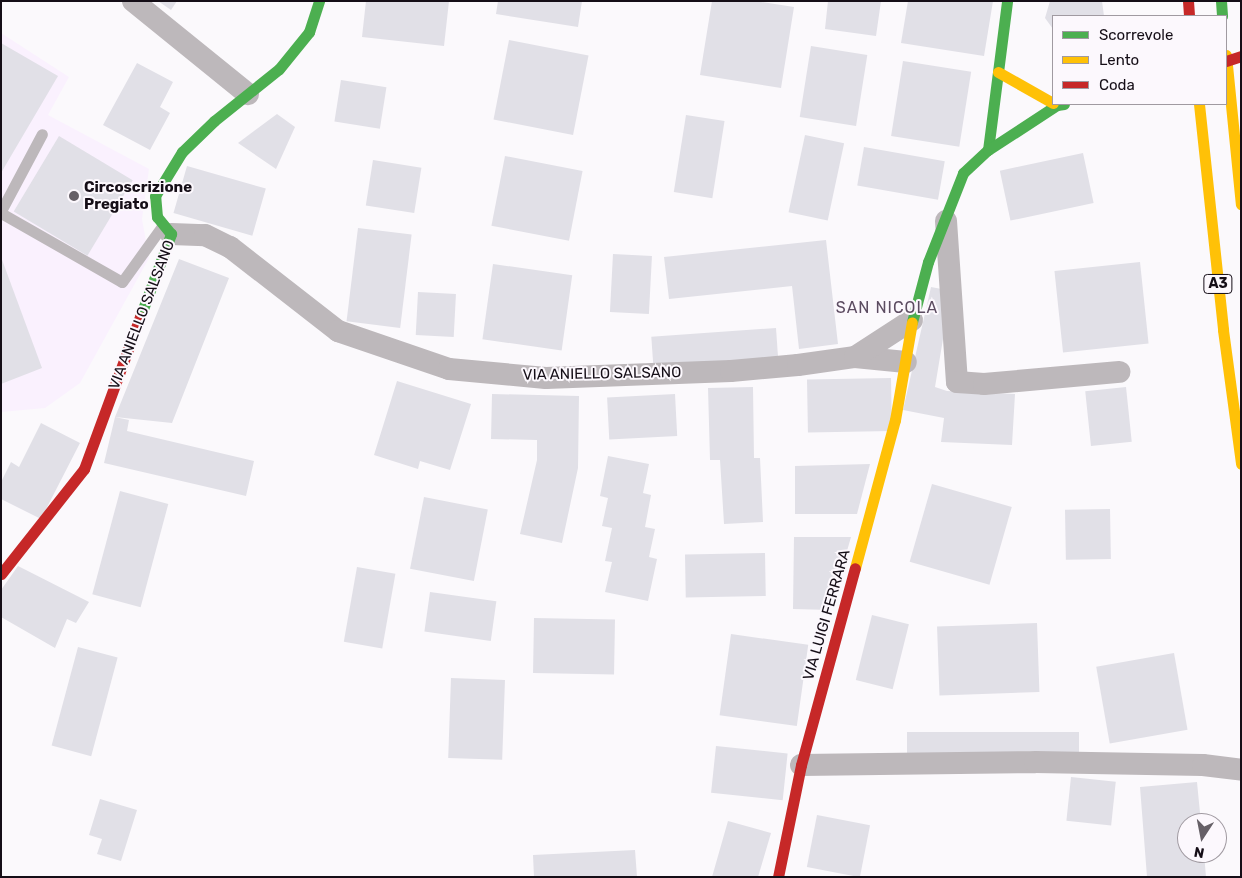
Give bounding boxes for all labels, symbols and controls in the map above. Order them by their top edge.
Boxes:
legend [1052,15,1227,105]
text: Scorrevole [1099,26,1173,44]
text: Lento [1099,51,1139,69]
text: Coda [1099,76,1135,94]
place label: Circoscrizione Pregiato [84,178,192,213]
marker: Circoscrizione Pregiato [68,190,80,202]
street label: VIA ANIELLO SALSANO [105,237,179,393]
road number: A3 [1203,272,1233,296]
district label: SAN NICOLA [835,298,939,318]
street label: VIA ANIELLO SALSANO [522,364,682,384]
street label: VIA LUIGI FERRARA [800,547,854,683]
north arrow [1177,813,1227,863]
text: N [1193,843,1206,862]

